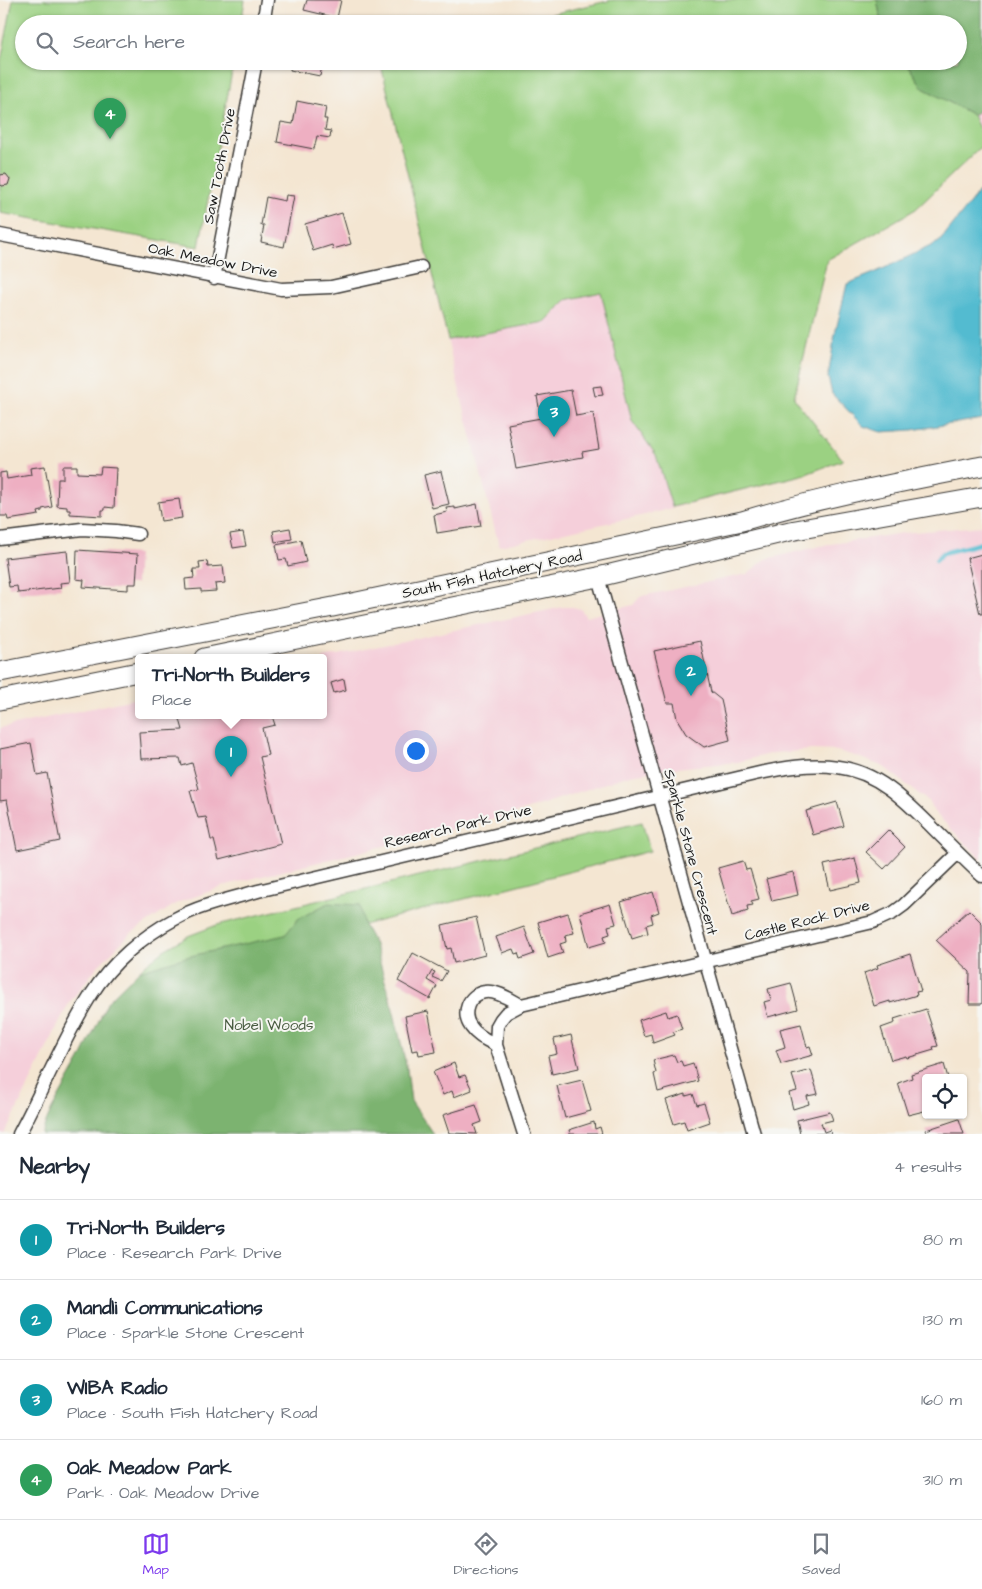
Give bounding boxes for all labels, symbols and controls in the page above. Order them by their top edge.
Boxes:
search box [15,15,967,70]
icon: search [33,29,61,57]
text: Search here [73,29,185,56]
pin: 4 [94,98,126,139]
street label: Saw Tooth Drive [198,107,241,226]
street label: Oak Meadow Drive [146,238,279,283]
pin: 3 [538,396,570,437]
street label: South Fish Hatchery Road [400,545,585,605]
popup [135,654,327,719]
pin: 2 [675,655,707,696]
text: Tri-North Builders [152,662,310,689]
text: Place [152,689,192,711]
pin: 1 [215,736,247,777]
your location [403,738,429,764]
street label: Sparkle Stone Crescent [658,767,723,937]
street label: Research Park Drive [383,799,534,854]
street label: Castle Rock Drive [742,895,872,946]
park label: Nobel Woods [225,1015,314,1036]
map controls [922,1074,967,1119]
button: locate [922,1074,967,1119]
text: Nearby [20,1152,90,1181]
text: 4 results [894,1156,962,1178]
text: Tri-North Builders [67,1215,225,1242]
text: 1 [35,1229,37,1251]
text: 80 m [923,1229,962,1251]
text: Place · Research Park Drive [67,1242,282,1264]
text: Mandli Communications [67,1295,263,1322]
text: 2 [31,1309,41,1331]
text: 130 m [923,1309,962,1331]
text: Place · Sparkle Stone Crescent [67,1322,304,1344]
text: WIBA Radio [67,1375,168,1402]
text: 3 [32,1389,40,1411]
text: 160 m [921,1389,962,1411]
text: Place · South Fish Hatchery Road [67,1402,318,1424]
text: Oak Meadow Park [67,1455,232,1482]
text: 4 [31,1469,41,1491]
text: 310 m [923,1469,962,1491]
text: Park · Oak Meadow Drive [67,1482,259,1504]
tab: Map [142,1530,170,1580]
tab: Directions [453,1530,518,1580]
tab: Saved [802,1530,840,1580]

